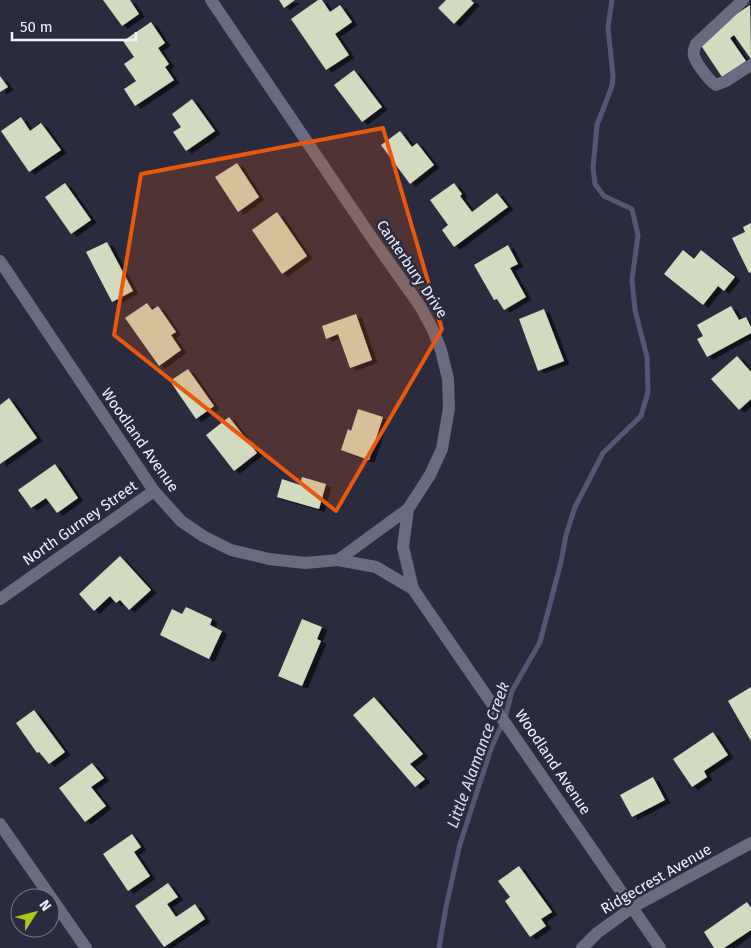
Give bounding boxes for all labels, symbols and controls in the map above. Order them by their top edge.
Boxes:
scale bar [12,10,136,42]
text: 50 m [20,18,53,36]
street label: Canterbury Drive [373,217,451,321]
street label: Woodland Avenue [97,385,183,495]
street label: North Gurney Street [19,476,141,569]
water label: Little Alamance Creek [443,679,513,831]
street label: Woodland Avenue [511,706,595,818]
street label: Ridgecrest Avenue [597,840,715,918]
north arrow [10,888,60,938]
text: N [36,897,55,914]

